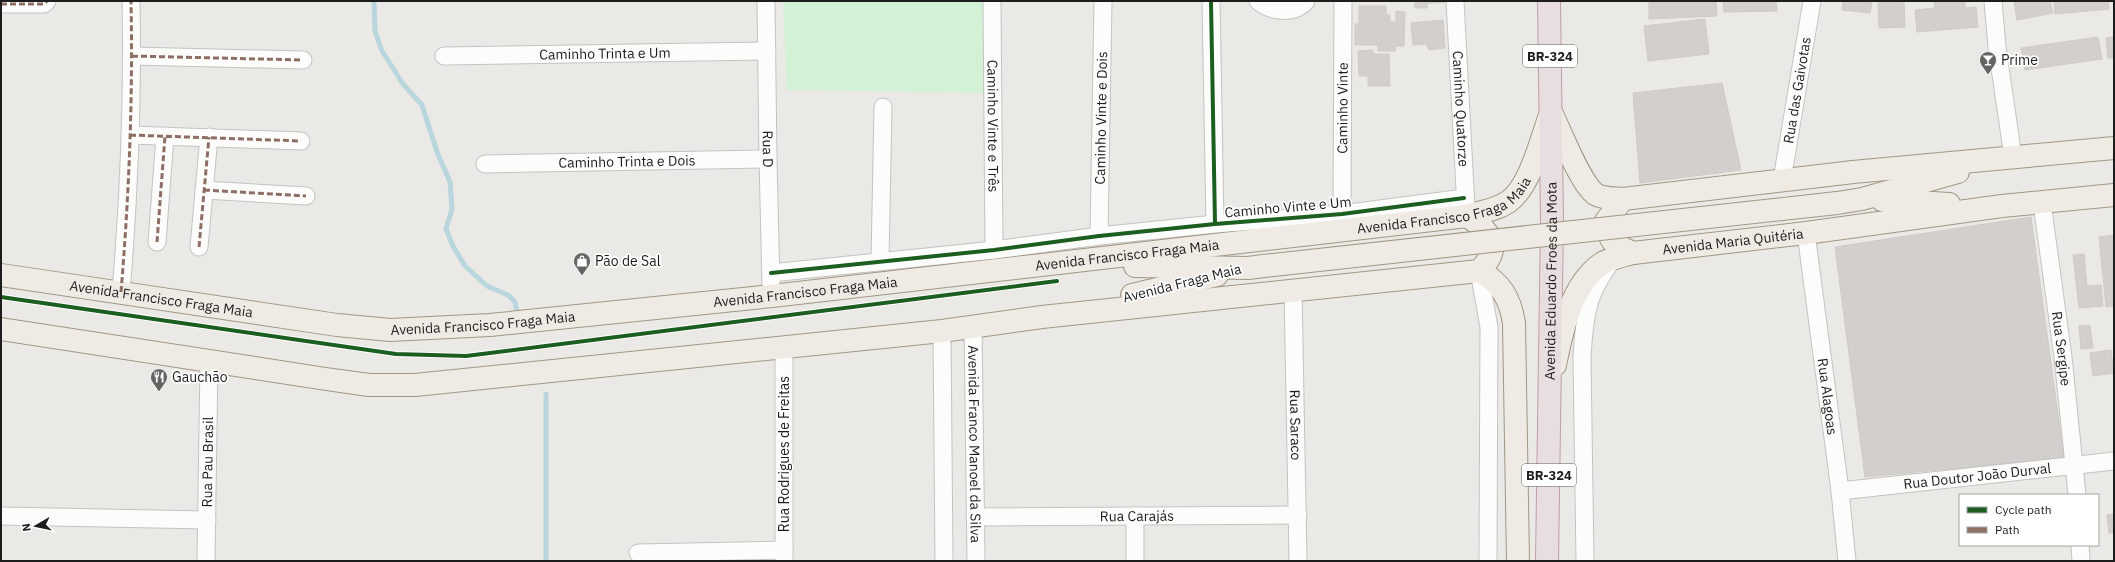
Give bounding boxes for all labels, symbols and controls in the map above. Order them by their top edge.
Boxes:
street label: Rua das Gaivotas [1779,35,1815,145]
street label: Caminho Trinta e Um [539,43,671,64]
road number: BR-324 [1523,45,1577,67]
street label: Caminho Quatorze [1449,50,1473,168]
bar icon: Prime [1978,50,1998,75]
street label: Caminho Vinte e Dois [1091,51,1111,185]
place label: Prime [2001,51,2038,69]
street label: Caminho Vinte e Três [983,60,1003,193]
street label: Caminho Vinte [1333,62,1352,154]
street label: Rua D [759,130,777,168]
street label: Caminho Trinta e Dois [558,151,696,172]
street label: Avenida Francisco Fraga Maia [1356,173,1535,238]
street label: Avenida Eduardo Froes da Mota [1541,181,1561,380]
street label: Caminho Vinte e Um [1224,192,1352,222]
street label: Avenida Maria Quitéria [1661,224,1805,259]
street label: Avenida Francisco Fraga Maia [1034,236,1221,275]
shop icon: Pão de Sal [572,251,592,276]
place label: Pão de Sal [595,252,661,270]
street label: Avenida Fraga Maia [1121,259,1244,306]
street label: Avenida Francisco Fraga Maia [712,273,899,311]
street label: Avenida Francisco Fraga Maia [68,276,255,321]
street label: Avenida Francisco Fraga Maia [390,307,577,339]
street label: Rua Sergipe [2048,310,2075,387]
street label: Avenida Franco Manoel da Silva [964,345,985,543]
street label: Rua Alagoas [1814,357,1842,436]
restaurant icon: Gauchão [149,367,169,392]
place label: Gauchão [172,368,228,386]
street label: Rua Rodrigues de Freitas [775,376,793,532]
street label: Rua Saraco [1286,389,1305,461]
street label: Rua Pau Brasil [198,416,217,507]
street label: Rua Doutor João Durval [1902,459,2052,493]
road number: BR-324 [1522,464,1576,486]
legend [1959,494,2099,546]
text: Cycle path [1995,502,2052,517]
north arrow [16,506,56,546]
street label: Rua Carajás [1100,507,1174,525]
text: Path [1995,522,2020,537]
text: N [19,523,34,533]

